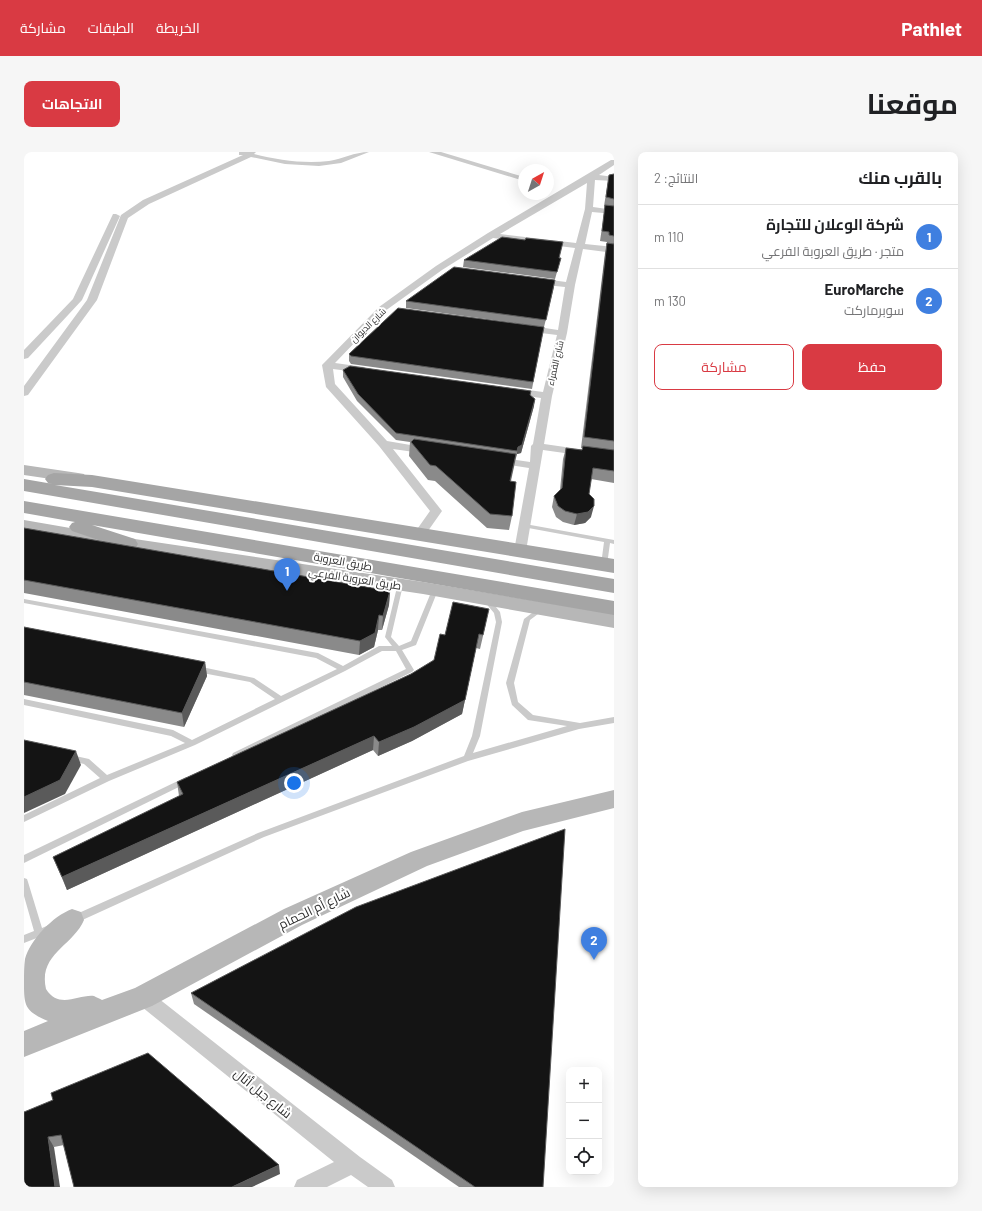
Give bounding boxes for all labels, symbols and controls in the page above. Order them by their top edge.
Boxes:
text: Pathlet [901,17,962,40]
text: مشاركة [20,19,66,36]
text: الطبقات [88,19,134,36]
text: الخريطة [156,19,200,36]
button: الاتجاهات [24,81,120,127]
text: موقعنا [867,86,958,120]
north arrow [518,164,554,200]
text: بالقرب منك [858,167,942,187]
text: النتائج: 2 [654,170,698,186]
text: شركة الوعلان للتجارة [766,215,904,233]
text: 110 m [654,229,684,245]
text: 1 [927,229,931,245]
text: متجر · طريق العروبة الفرعي [761,243,904,259]
text: EuroMarche [825,280,904,298]
text: 130 m [654,293,686,309]
text: 2 [925,293,933,309]
text: سوبرماركت [844,302,904,318]
street label: شارع الديوان [348,305,389,345]
street label: شارع القمراء [544,339,567,387]
button: مشاركة [654,344,794,390]
button: حفظ [802,344,942,390]
street label: طريق العروبة [313,549,373,574]
pin: 1 [274,558,300,591]
street label: طريق العروبة الفرعي [307,564,402,595]
your location [284,773,304,793]
street label: شارع أم الحمام [276,884,353,934]
pin: 2 [581,927,607,960]
street label: شارع جبل أثال [230,1065,295,1122]
map controls [566,1067,602,1175]
button: + [566,1067,602,1103]
button: − [566,1103,602,1139]
button: locate [566,1139,602,1175]

